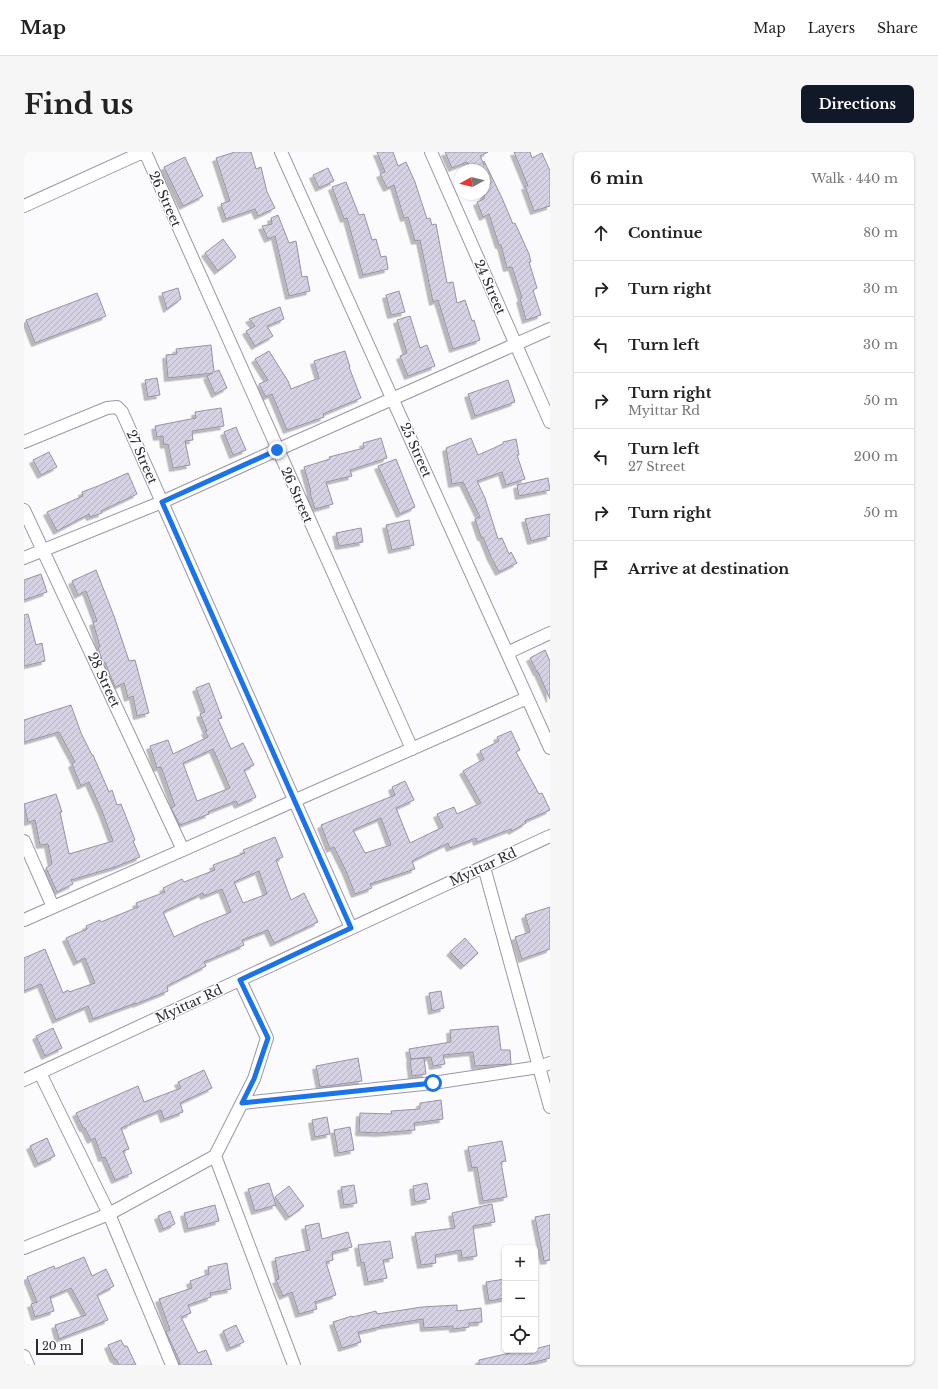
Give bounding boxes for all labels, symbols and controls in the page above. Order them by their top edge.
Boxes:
text: Map [20,16,66,39]
text: Map [753,19,786,37]
text: Layers [808,19,855,37]
text: Share [877,19,918,37]
button: Directions [801,85,914,123]
text: Find us [24,87,134,122]
north arrow [454,164,490,200]
text: 6 min [590,168,643,189]
street label: 26 Street [145,169,185,230]
text: Walk · 440 m [811,170,898,187]
icon: ahead [590,222,612,244]
text: Continue [628,223,703,242]
text: 80 m [863,224,898,241]
street label: 24 Street [470,257,510,317]
icon: right [590,278,612,300]
text: Turn right [628,279,711,298]
text: 30 m [863,280,898,297]
icon: left [590,334,612,356]
text: Turn left [628,335,699,354]
text: 30 m [863,336,898,353]
text: Turn right [628,383,711,402]
icon: right [590,390,612,412]
text: 50 m [864,392,898,409]
text: Myittar Rd [628,402,700,419]
street label: 25 Street [396,420,436,480]
street label: 27 Street [123,427,161,487]
text: Turn left [628,439,699,458]
route end [268,441,286,459]
icon: left [590,446,612,468]
text: 200 m [854,448,898,465]
text: 27 Street [628,458,685,475]
street label: 26 Street [277,465,317,526]
icon: right [590,502,612,524]
text: Turn right [628,503,711,522]
text: 50 m [864,504,898,521]
icon: arrive [590,558,612,580]
text: Arrive at destination [628,559,789,578]
street label: 28 Street [84,650,124,710]
street label: Myittar Rd [447,844,519,890]
street label: Myittar Rd [153,981,225,1027]
route start [424,1074,442,1092]
map controls [502,1245,538,1353]
button: + [502,1245,538,1281]
button: − [502,1281,538,1317]
button: locate [502,1317,538,1353]
scale bar [36,1337,83,1356]
text: 20 m [42,1339,72,1353]

